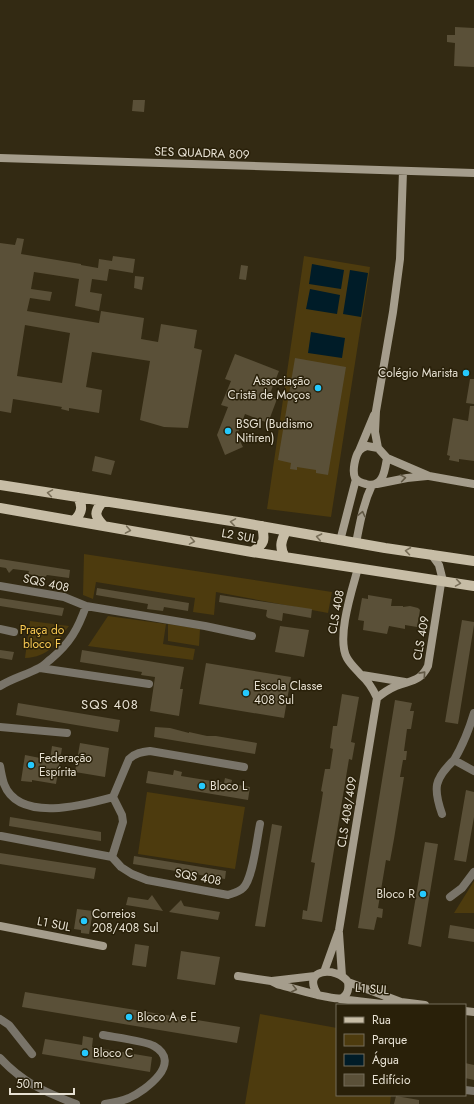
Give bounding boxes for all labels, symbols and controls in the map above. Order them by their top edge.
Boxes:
street label: SES QUADRA 809 [154,142,250,164]
place label: Colégio Marista [378,364,458,382]
marker: Colégio Marista [461,368,471,378]
place label: Associação Cristã de Moços [227,372,310,404]
marker: Associação Cristã de Moços [313,383,323,393]
place label: BSGI (Budismo Nitiren) [236,415,313,447]
marker: BSGI (Budismo Nitiren) [223,426,233,436]
one-way arrow [400,474,406,483]
one-way arrow [47,489,54,498]
one-way arrow [357,511,365,517]
one-way arrow [230,518,237,527]
street label: L2 SUL [220,524,259,548]
one-way arrow [124,525,131,533]
one-way arrow [316,533,322,542]
one-way arrow [189,536,195,545]
one-way arrow [405,547,411,556]
street label: SQS 408 [21,569,71,597]
one-way arrow [455,578,461,587]
street label: CLS 408 [323,589,349,635]
street label: CLS 409 [408,614,434,662]
park label: Praça do bloco F [20,621,65,653]
one-way arrow [418,671,425,679]
place label: Escola Classe 408 Sul [254,677,322,709]
marker: Escola Classe 408 Sul [241,688,251,698]
district label: SQS 408 [81,695,139,714]
place label: Federação Espírita [39,749,92,781]
marker: Federação Espírita [26,760,36,770]
street label: CLS 408/409 [333,775,362,849]
place label: Bloco L [210,777,248,795]
marker: Bloco L [197,781,207,791]
street label: SQS 408 [173,864,223,890]
place label: Bloco R [376,885,415,903]
marker: Bloco R [418,889,428,899]
place label: Correios 208/408 Sul [92,905,159,937]
street label: L1 SUL [36,912,73,936]
marker: Correios 208/408 Sul [79,916,89,926]
street label: L1 SUL [354,979,390,999]
one-way arrow [291,984,298,992]
legend [336,1004,466,1096]
place label: Bloco A e E [137,1008,197,1026]
text: Rua [372,1011,391,1029]
marker: Bloco A e E [124,1012,134,1022]
text: Parque [372,1031,407,1049]
place label: Bloco C [93,1044,133,1062]
marker: Bloco C [80,1048,90,1058]
text: Água [372,1051,399,1069]
scale bar [10,1070,74,1096]
text: Edifício [372,1071,411,1089]
text: 50 m [16,1075,43,1093]

